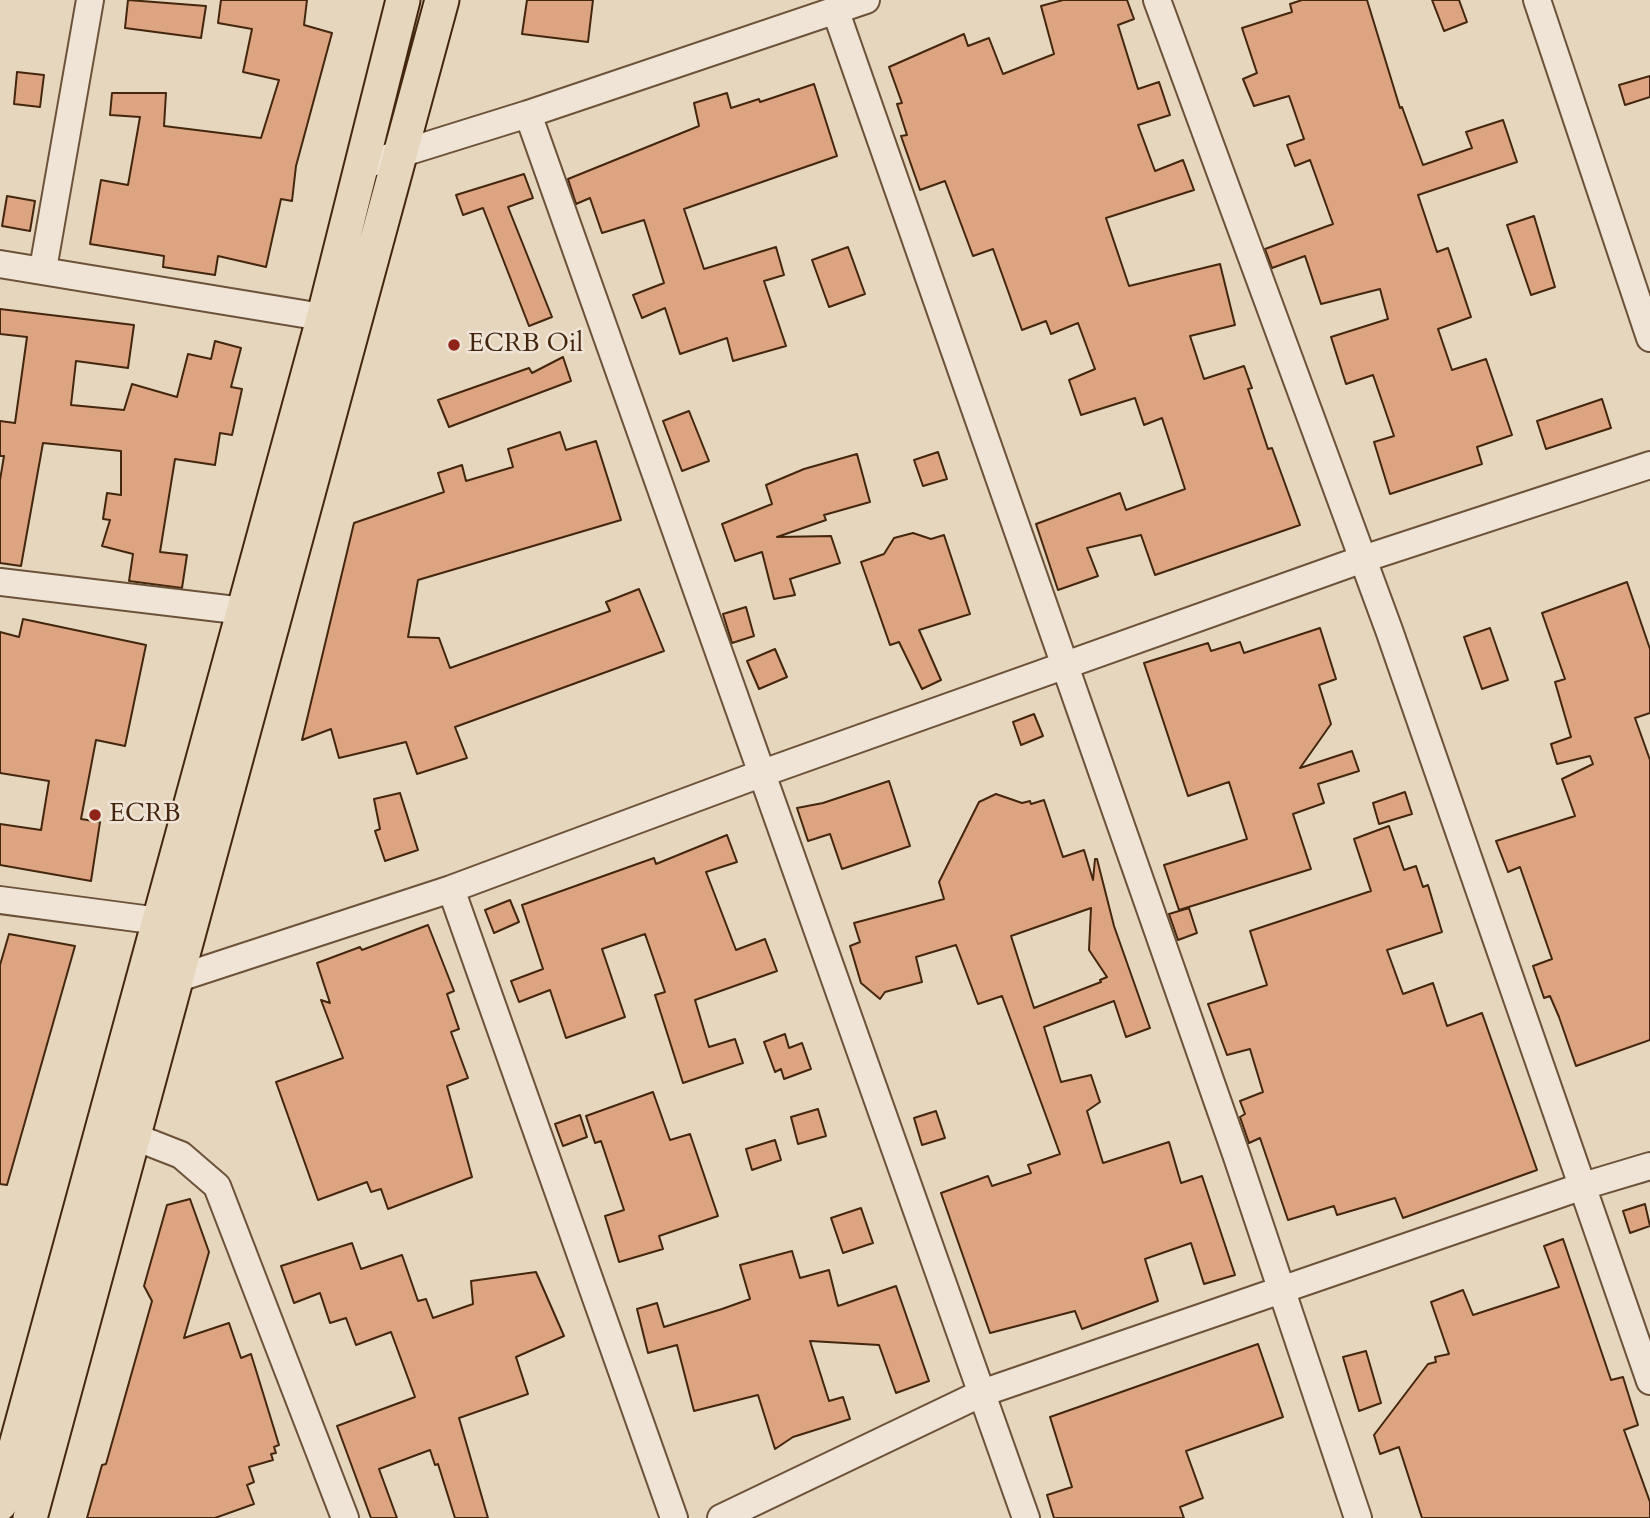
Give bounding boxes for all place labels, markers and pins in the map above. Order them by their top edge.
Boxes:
place label: ECRB Oil [468,329,583,361]
marker: ECRB Oil [446,337,462,353]
place label: ECRB [109,799,181,831]
marker: ECRB [87,807,103,823]

